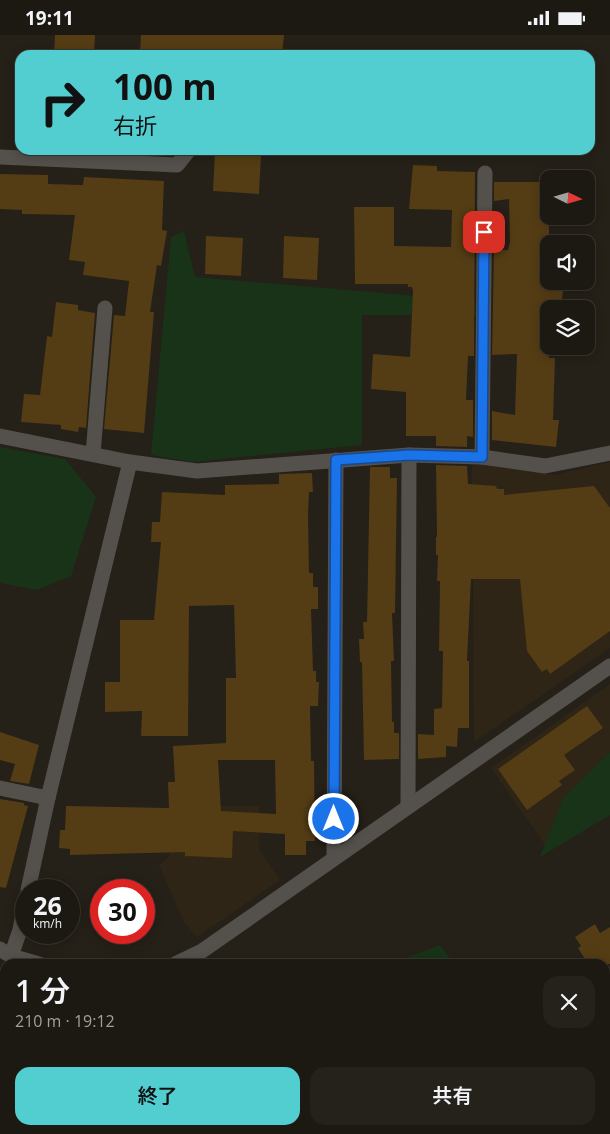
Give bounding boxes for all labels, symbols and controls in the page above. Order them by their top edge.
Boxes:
text: 19:11 [25,5,74,31]
text: 100 m [113,63,217,110]
icon: right [30,70,95,135]
text: 右折 [113,110,157,140]
north arrow [540,170,595,225]
map controls [540,170,595,355]
pin [463,211,505,253]
icon: arrive [470,218,498,246]
button: sound [540,235,595,290]
button: layers [540,300,595,355]
position arrow [307,792,359,844]
speed limit sign: 30 [90,879,155,944]
text: 26 [33,888,62,922]
text: km/h [33,915,62,932]
text: 1 分 [15,970,70,1011]
button: close [543,976,595,1028]
text: 210 m · 19:12 [15,1010,115,1032]
button: 終了 [15,1067,300,1125]
button: 共有 [310,1067,595,1125]

